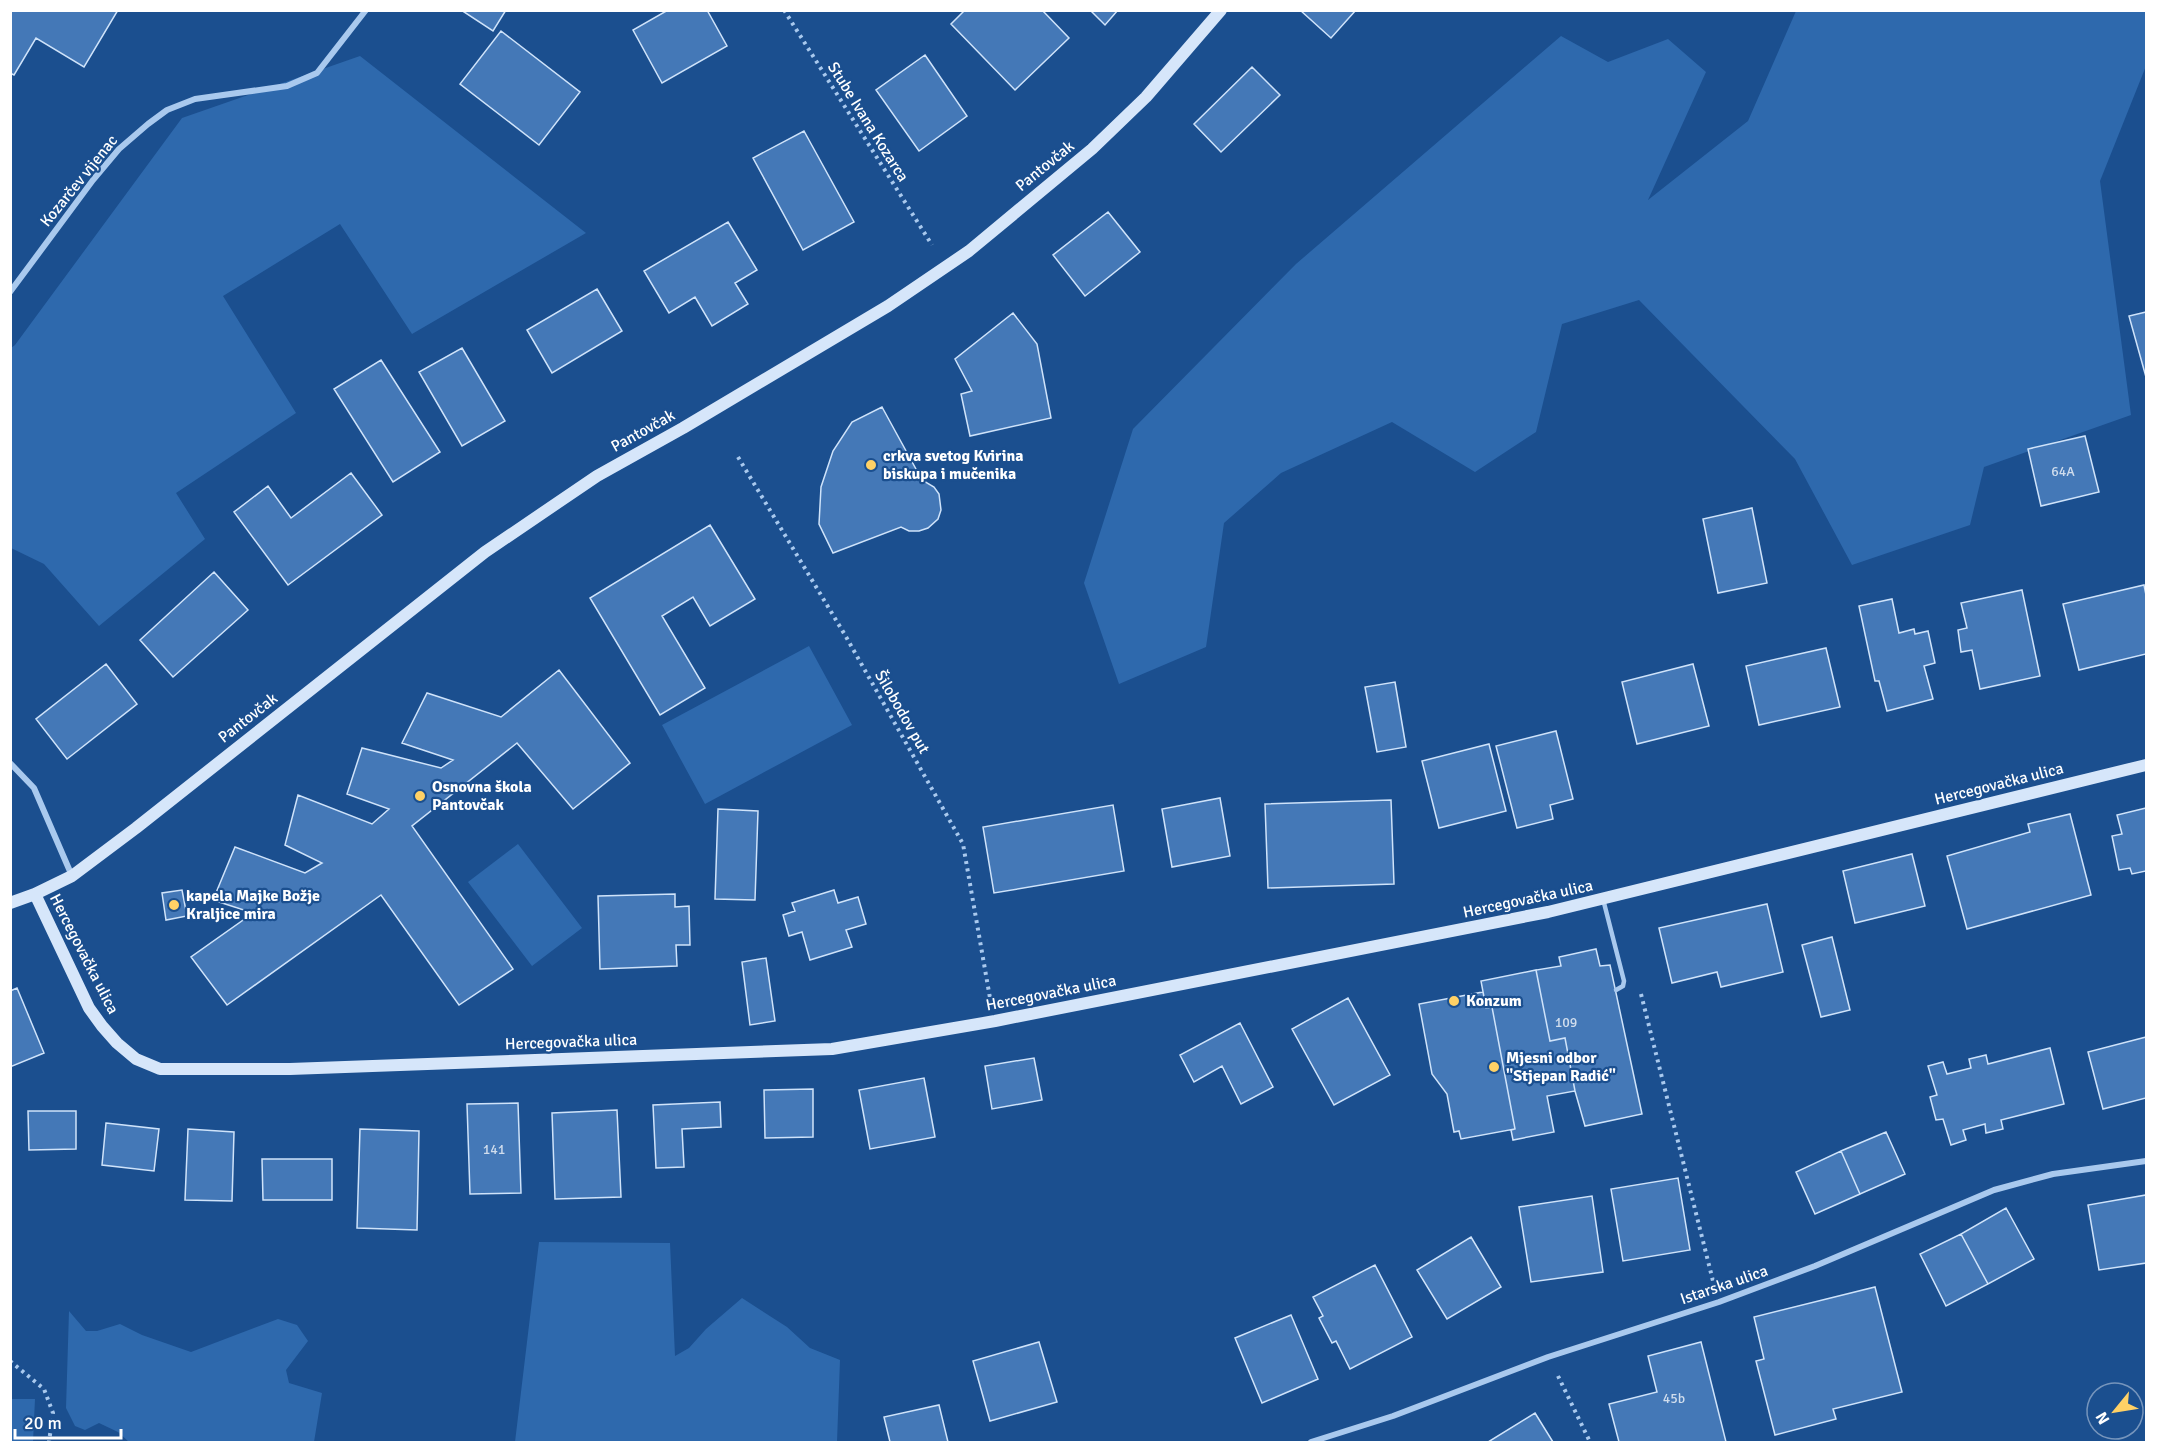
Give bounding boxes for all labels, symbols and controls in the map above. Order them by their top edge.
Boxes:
street label: Stube Ivana Kozarca [823,58,913,186]
street label: Kozarčev vijenac [36,131,122,231]
street label: Pantovčak [1012,136,1078,196]
street label: Pantovčak [608,405,678,457]
place label: crkva svetog Kvirina biskupa i mučenika [883,446,1024,484]
marker: crkva svetog Kvirina biskupa i mučenika [864,458,878,472]
house number: 64A [2051,463,2075,480]
street label: Šilobodov put [870,667,934,758]
street label: Pantovčak [214,689,282,747]
street label: Hercegovačka ulica [1932,758,2066,810]
place label: Osnovna škola Pantovčak [432,777,532,815]
marker: Osnovna škola Pantovčak [413,789,427,803]
street label: Hercegovačka ulica [1461,875,1595,923]
place label: kapela Majke Božje Kraljice mira [186,886,320,924]
street label: Hercegovačka ulica [45,891,123,1017]
marker: kapela Majke Božje Kraljice mira [167,898,181,912]
street label: Hercegovačka ulica [984,971,1118,1015]
place label: Konzum [1466,991,1522,1011]
marker: Konzum [1447,994,1461,1008]
house number: 109 [1555,1014,1577,1031]
street label: Hercegovačka ulica [505,1030,637,1054]
place label: Mjesni odbor "Stjepan Radić" [1506,1048,1616,1086]
marker: Mjesni odbor "Stjepan Radić" [1487,1060,1501,1074]
house number: 141 [483,1141,505,1158]
street label: Istarska ulica [1678,1261,1770,1309]
north arrow [2085,1381,2145,1441]
house number: 45b [1663,1390,1685,1407]
scale bar [15,1402,122,1440]
text: N [2091,1408,2114,1428]
text: 20 m [24,1412,62,1434]

